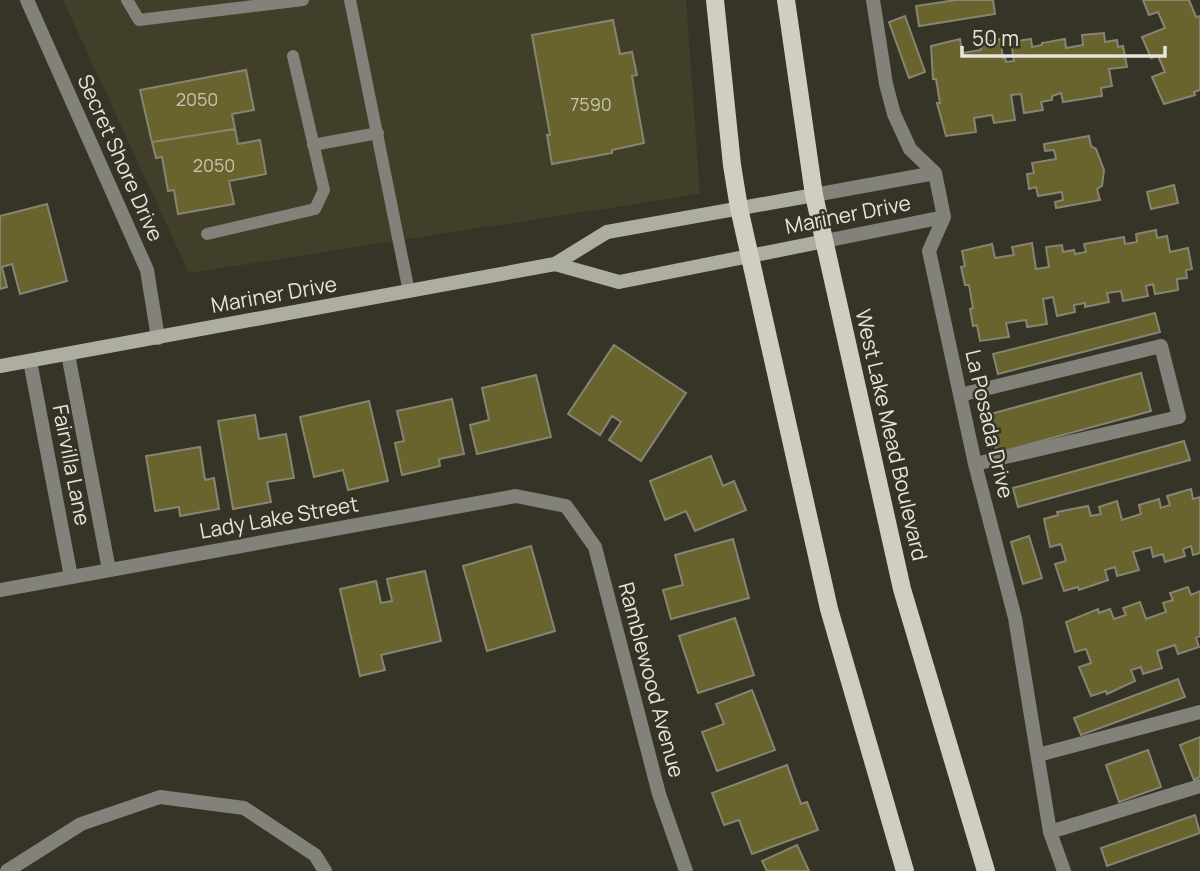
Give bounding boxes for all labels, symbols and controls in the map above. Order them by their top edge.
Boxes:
scale bar [962,14,1165,58]
text: 50 m [972,24,1019,52]
street label: Secret Shore Drive [72,70,170,245]
house number: 2050 [176,87,218,111]
house number: 7590 [570,92,612,116]
house number: 2050 [193,153,235,177]
street label: Mariner Drive [783,188,913,240]
street label: Mariner Drive [209,269,339,319]
street label: West Lake Mead Boulevard [849,306,935,563]
street label: La Posada Drive [959,347,1021,501]
street label: Fairvilla Lane [47,402,97,528]
street label: Lady Lake Street [197,489,360,545]
street label: Ramblewood Avenue [612,579,691,780]

